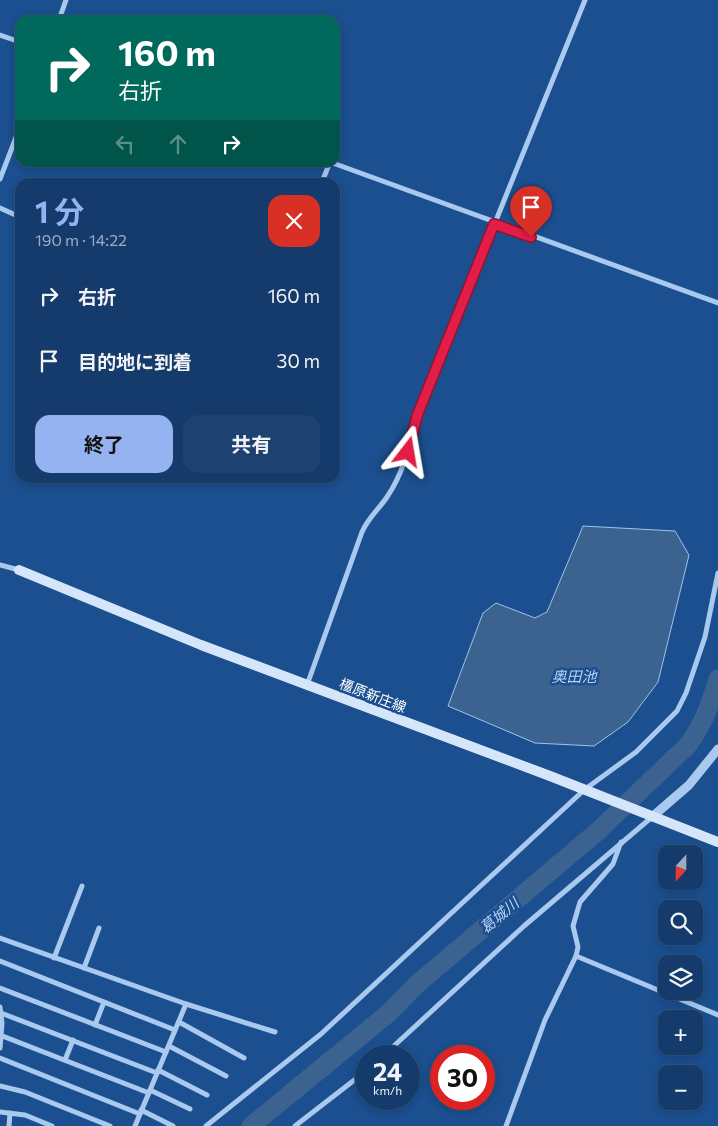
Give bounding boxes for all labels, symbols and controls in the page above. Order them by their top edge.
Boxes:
text: 160 m [118,30,216,73]
icon: right [35,35,100,100]
text: 右折 [118,77,162,104]
icon: left [111,130,139,158]
icon: ahead [164,130,192,158]
icon: right [217,130,245,158]
pin [510,186,552,237]
text: 1 分 [35,192,84,229]
icon: arrive [517,193,545,221]
button: close [268,195,320,247]
text: 190 m · 14:22 [35,230,127,249]
icon: right [35,282,63,310]
text: 160 m [268,284,320,307]
text: 右折 [78,285,116,308]
icon: arrive [35,347,63,375]
text: 30 m [277,349,320,372]
text: 目的地に到着 [78,350,192,373]
button: 終了 [35,415,173,473]
button: 共有 [183,415,320,473]
position arrow [381,425,433,477]
water label: 奥田池 [551,667,598,685]
street label: 橿原新庄線 [337,675,409,715]
north arrow [658,845,702,890]
map controls [658,845,703,1110]
water label: 葛城川 [476,892,524,936]
button: search [658,900,703,945]
button: layers [658,955,703,1000]
button: + [658,1010,703,1055]
speed limit sign: 30 [430,1045,495,1110]
text: 24 [373,1056,402,1086]
button: − [658,1065,703,1110]
text: km/h [373,1083,402,1097]

